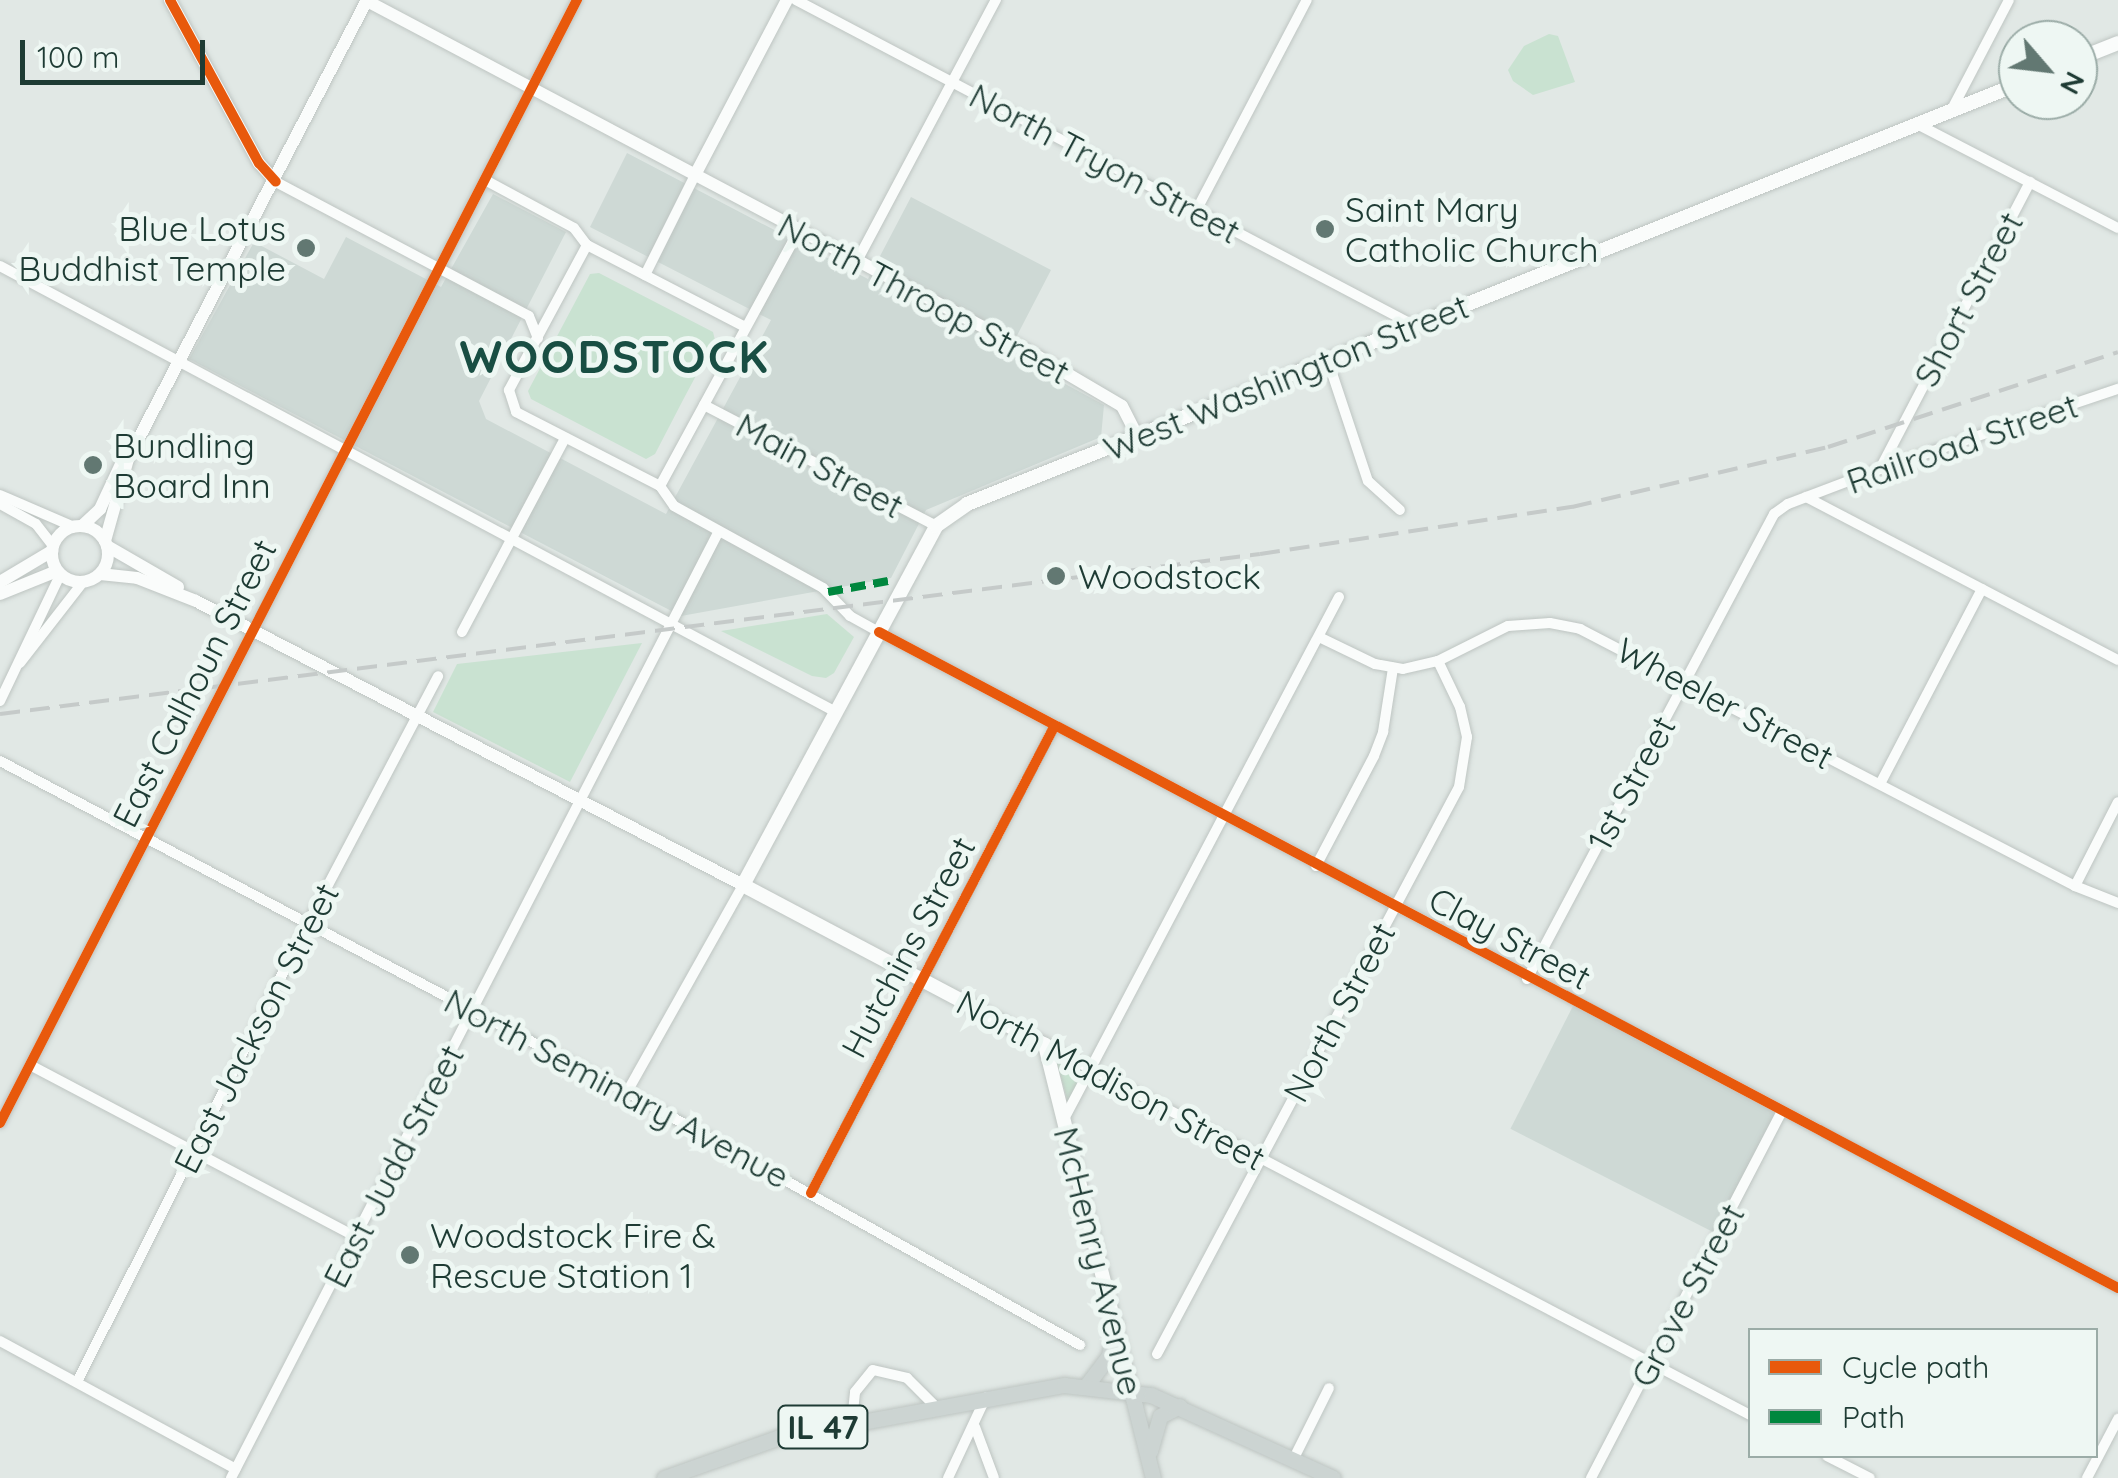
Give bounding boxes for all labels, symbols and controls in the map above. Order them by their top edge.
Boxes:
scale bar [25,20,210,82]
north arrow [1998,20,2098,120]
text: 100 m [37,38,119,76]
text: N [2053,66,2093,101]
street label: North Tryon Street [963,74,1247,252]
place label: Saint Mary Catholic Church [1345,188,1599,270]
street label: North Throop Street [771,203,1077,393]
street label: Short Street [1905,205,2031,393]
place label: Blue Lotus Buddhist Temple [18,207,286,289]
marker: Saint Mary Catholic Church [1314,218,1336,240]
marker: Blue Lotus Buddhist Temple [295,237,317,259]
street label: West Washington Street [1097,285,1475,469]
district label: WOODSTOCK [459,330,771,384]
street label: Railroad Street [1841,384,2083,502]
street label: Main Street [729,403,911,527]
place label: Bundling Board Inn [113,424,271,506]
marker: Bundling Board Inn [82,454,104,476]
street label: East Calhoun Street [103,532,285,834]
place label: Woodstock [1078,555,1261,597]
marker: Woodstock [1043,563,1069,589]
street label: Wheeler Street [1609,628,1841,778]
street label: 1st Street [1578,708,1684,858]
street label: Hutchins Street [832,829,984,1065]
street label: East Jackson Street [165,876,347,1180]
street label: Clay Street [1422,878,1598,998]
street label: North Street [1274,915,1404,1109]
street label: North Seminary Avenue [437,979,797,1197]
street label: North Madison Street [950,981,1272,1179]
street label: East Judd Street [314,1038,472,1294]
street label: McHenry Avenue [1045,1123,1153,1399]
street label: Grove Street [1621,1196,1753,1394]
place label: Woodstock Fire & Rescue Station 1 [430,1214,716,1296]
marker: Woodstock Fire & Rescue Station 1 [399,1244,421,1266]
legend [1748,1328,2098,1458]
text: Cycle path [1842,1348,1989,1386]
text: Path [1842,1398,1905,1436]
road number: IL 47 [776,1400,870,1454]

